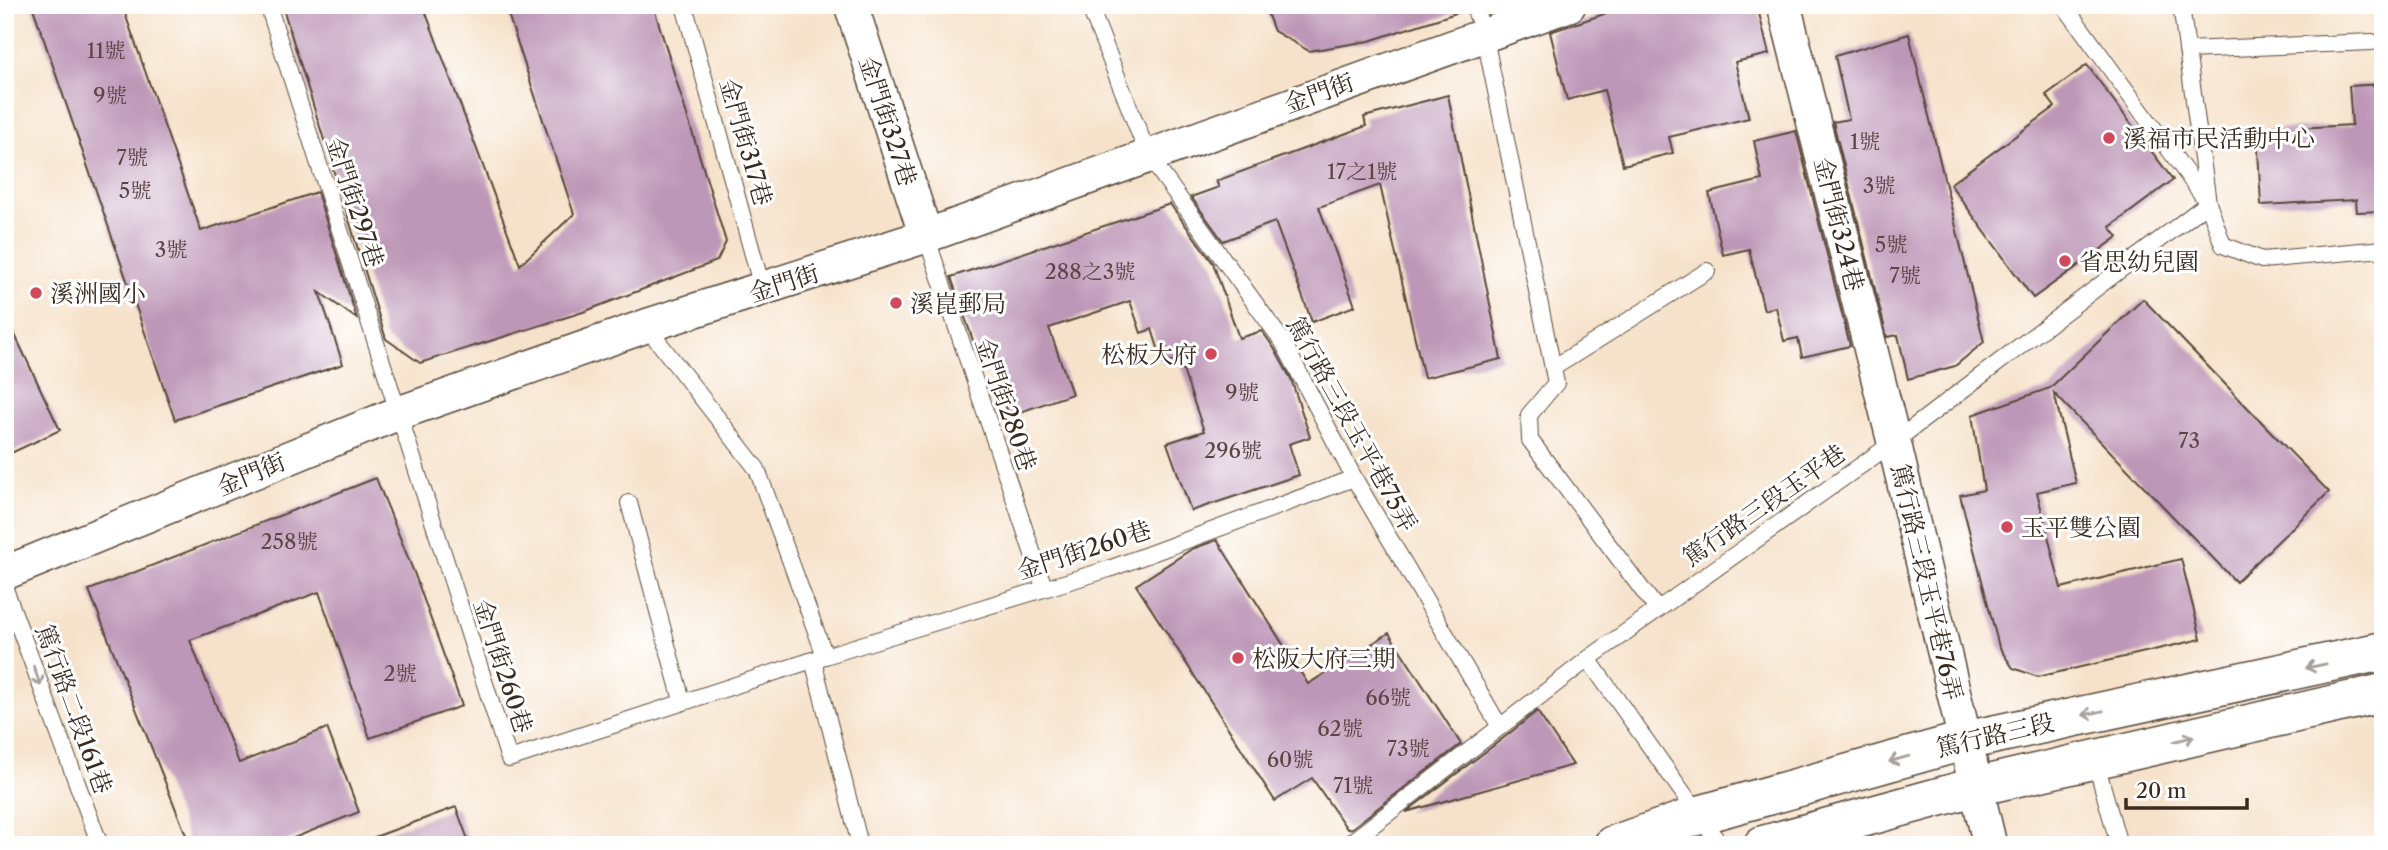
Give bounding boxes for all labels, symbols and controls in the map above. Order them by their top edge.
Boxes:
house number: 11號 [87,38,125,63]
street label: 金門街327巷 [853,52,923,190]
street label: 金門街 [1280,67,1358,119]
street label: 金門街317巷 [714,75,778,209]
house number: 9號 [93,83,127,108]
place label: 溪福市民活動中心 [2123,124,2315,153]
house number: 1號 [1850,129,1880,154]
marker: 溪福市民活動中心 [2101,130,2117,146]
street label: 金門街297巷 [320,133,390,271]
house number: 7號 [116,145,148,170]
street label: 金門街324巷 [1808,154,1870,294]
house number: 17之1號 [1327,159,1397,184]
house number: 3號 [1863,173,1895,198]
house number: 5號 [119,178,151,203]
house number: 5號 [1875,232,1907,257]
house number: 3號 [155,237,187,262]
place label: 省思幼兒園 [2079,247,2199,276]
marker: 省思幼兒園 [2057,253,2073,269]
street label: 金門街 [745,258,823,308]
house number: 288之3號 [1045,259,1135,284]
house number: 7號 [1889,263,1921,288]
place label: 溪洲國小 [50,279,146,308]
marker: 溪洲國小 [28,285,44,301]
place label: 溪崑郵局 [910,289,1006,318]
marker: 溪崑郵局 [888,295,904,311]
street label: 篤行路三段玉平巷75弄 [1281,312,1423,536]
street label: 金門街280巷 [970,333,1042,475]
place label: 松板大府 [1101,340,1197,369]
marker: 松板大府 [1203,346,1219,362]
house number: 9號 [1225,380,1259,405]
house number: 73 [2178,428,2200,453]
house number: 296號 [1204,438,1262,463]
street label: 篤行路三段玉平巷 [1677,438,1851,572]
street label: 金門街 [212,447,290,501]
street label: 篤行路三段玉平巷76弄 [1886,461,1968,703]
place label: 玉平雙公園 [2021,513,2141,542]
street label: 金門街260巷 [1013,515,1155,585]
marker: 玉平雙公園 [1999,519,2015,535]
house number: 258號 [261,529,317,554]
street label: 金門街260巷 [468,595,538,737]
street label: 篤行路二段161巷 [30,620,118,798]
place label: 松阪大府三期 [1252,644,1396,673]
marker: 松阪大府三期 [1230,650,1246,666]
one-way arrow [2305,659,2328,673]
house number: 2號 [383,661,417,686]
one-way arrow [32,665,45,687]
house number: 66號 [1365,685,1411,710]
street label: 篤行路三段 [1933,707,2057,763]
one-way arrow [2083,707,2105,720]
house number: 62號 [1317,716,1363,741]
one-way arrow [2173,732,2195,745]
house number: 73號 [1387,736,1429,761]
house number: 60號 [1267,747,1313,772]
one-way arrow [1888,753,1911,766]
scale bar [2126,766,2246,810]
house number: 71號 [1333,773,1373,798]
text: 20 m [2136,778,2187,803]

